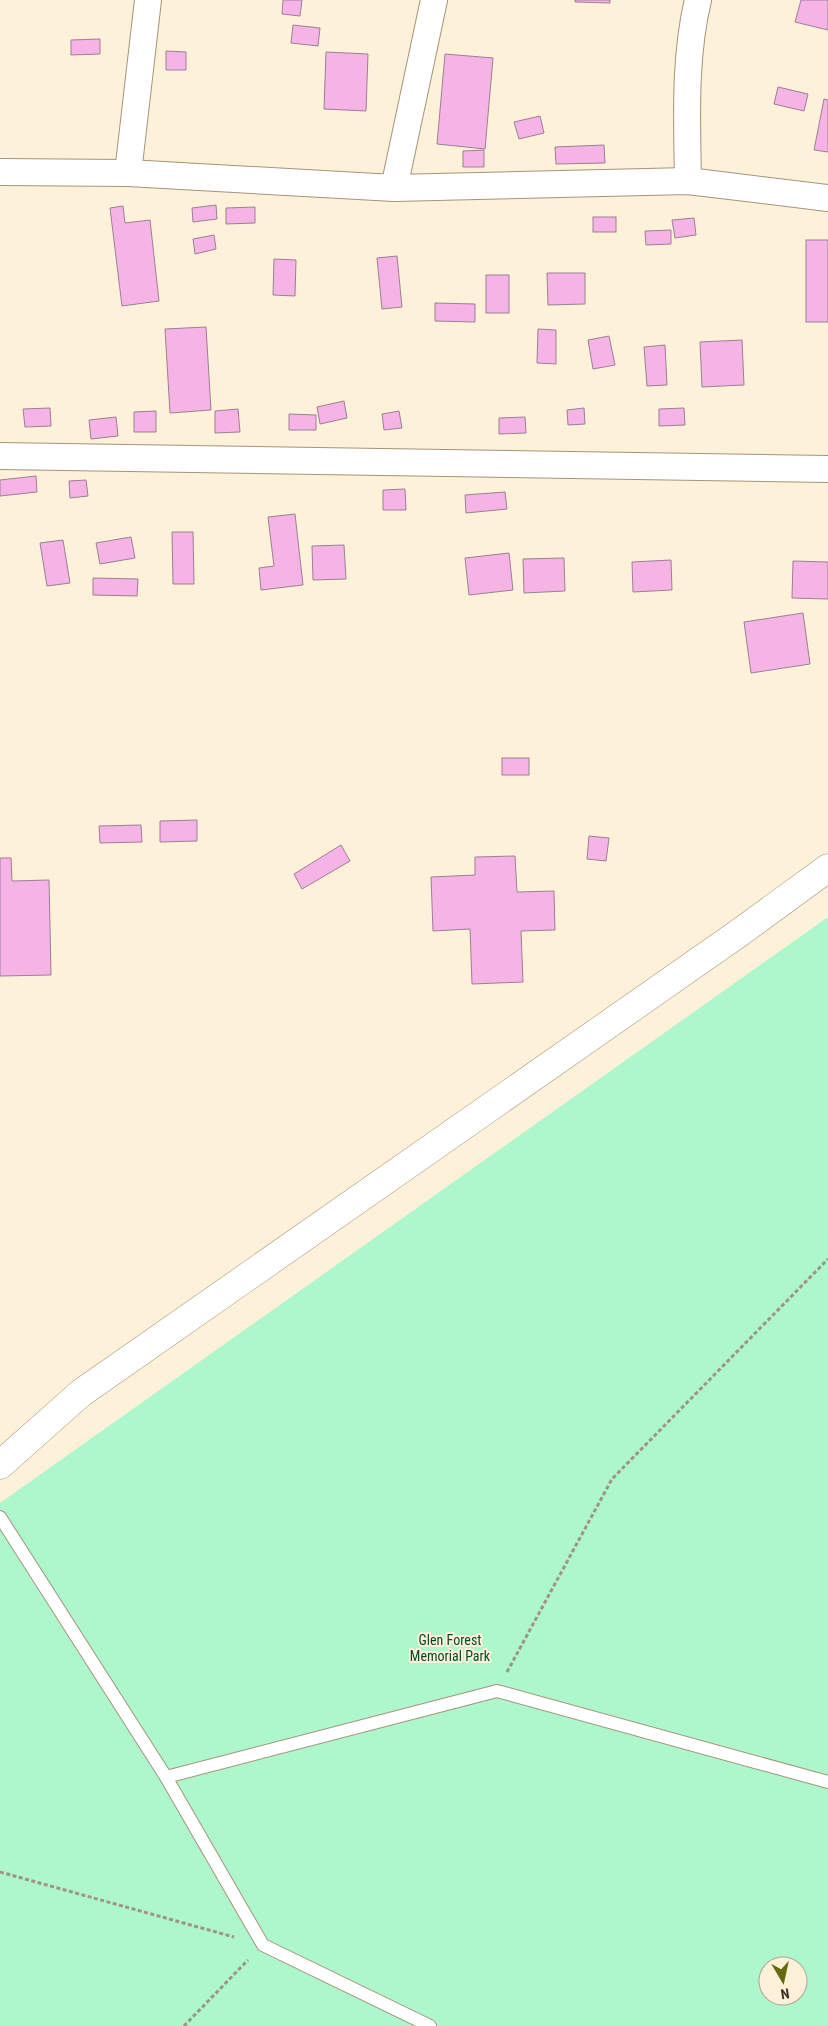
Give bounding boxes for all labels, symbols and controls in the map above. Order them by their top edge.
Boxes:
park label: Glen Forest Memorial Park [410,1632,491,1664]
north arrow [758,1956,808,2006]
text: N [780,1985,791,2002]

